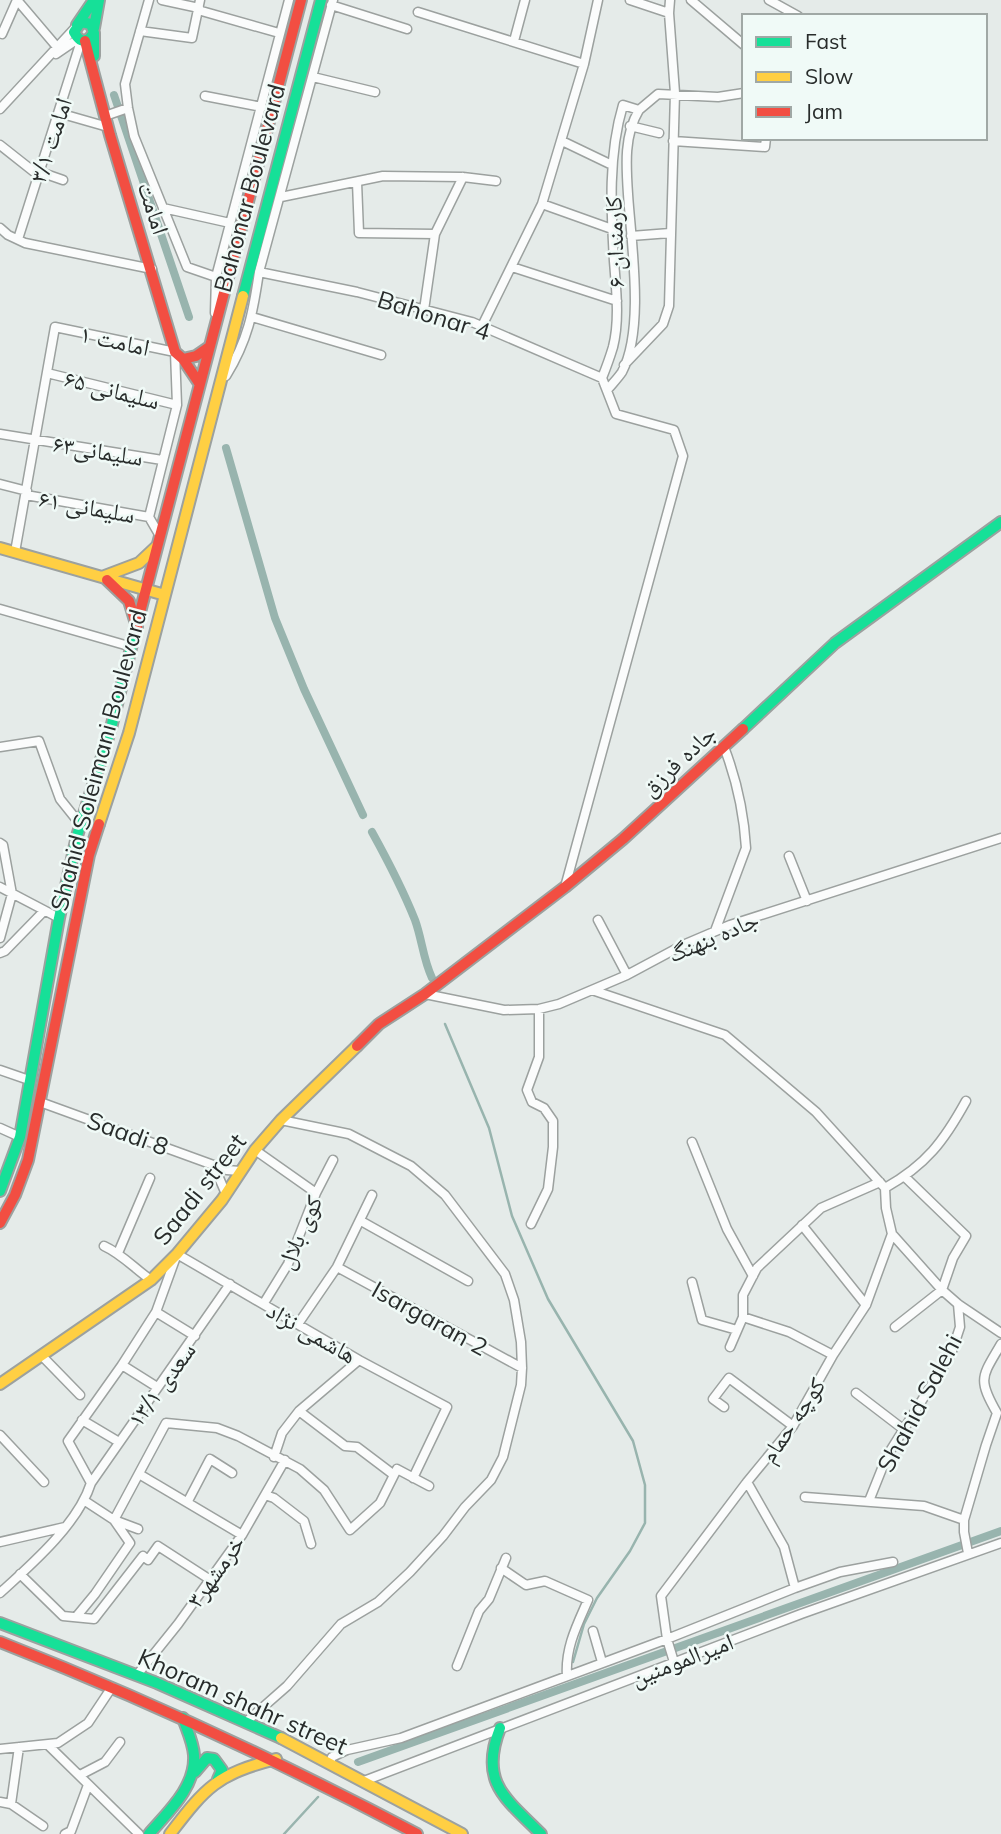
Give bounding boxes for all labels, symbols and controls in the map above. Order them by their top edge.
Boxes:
legend [742,14,987,140]
text: Fast [805,28,847,54]
text: Slow [805,63,853,89]
street label: Bahonar Boulevard [207,81,291,295]
street label: امامت ۳/۱ [22,94,78,186]
text: Jam [805,98,843,124]
street label: امامت [132,178,176,238]
street label: کارمندان ۶ [597,196,631,288]
street label: Bahonar 4 [374,284,494,346]
street label: امامت ۱ [77,318,153,362]
street label: سلیمانی ۶۵ [61,363,163,415]
street label: سلیمانی۶۳ [51,428,145,472]
street label: سلیمانی ۶۱ [37,483,137,529]
street label: Shahid Soleimani Boulevard [43,606,153,914]
street label: جاده فرزق [634,718,722,802]
street label: جاده بنهنگ [663,903,763,969]
street label: Saadi 8 [83,1104,173,1162]
street label: Saadi street [146,1127,252,1251]
street label: کوی بلال [269,1190,329,1274]
street label: Isargaran 2 [367,1274,493,1362]
street label: هاشمی نژاد [262,1294,362,1370]
street label: Shahid Salehi [870,1329,968,1477]
street label: سعدی ۱۳/۱ [120,1336,202,1432]
street label: کوچه حمام [753,1372,833,1470]
street label: خرمشهر۳ [179,1529,251,1613]
street label: امیرالمومنین [626,1626,738,1692]
street label: Khoram shahr street [134,1641,352,1761]

